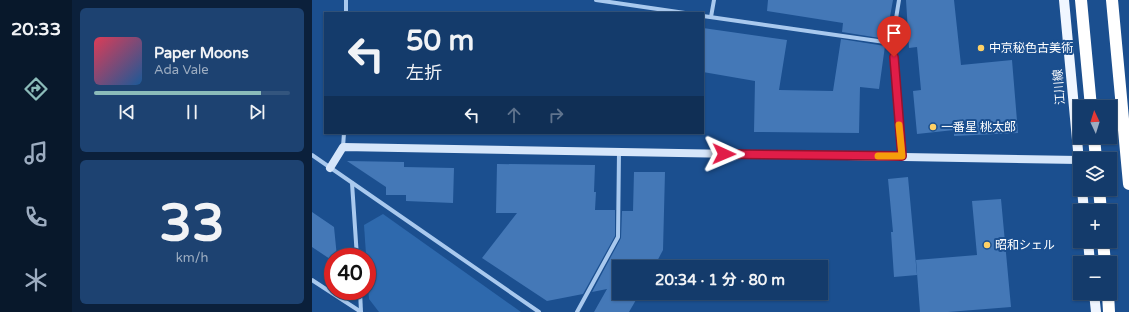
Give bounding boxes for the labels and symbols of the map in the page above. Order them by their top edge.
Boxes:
pin [877,16,911,57]
place label: 中京秘色古美術 [989,41,1073,55]
marker: 中京秘色古美術 [976,43,986,53]
street label: 江川線 [1050,68,1068,106]
north arrow [1073,100,1117,144]
place label: 一番星 桃太郎 [941,120,1016,134]
marker: 一番星 桃太郎 [928,122,938,132]
position arrow [703,133,745,175]
place label: 昭和シェル [995,238,1055,252]
marker: 昭和シェル [982,240,992,250]
speed limit sign: 40 [324,248,376,300]

